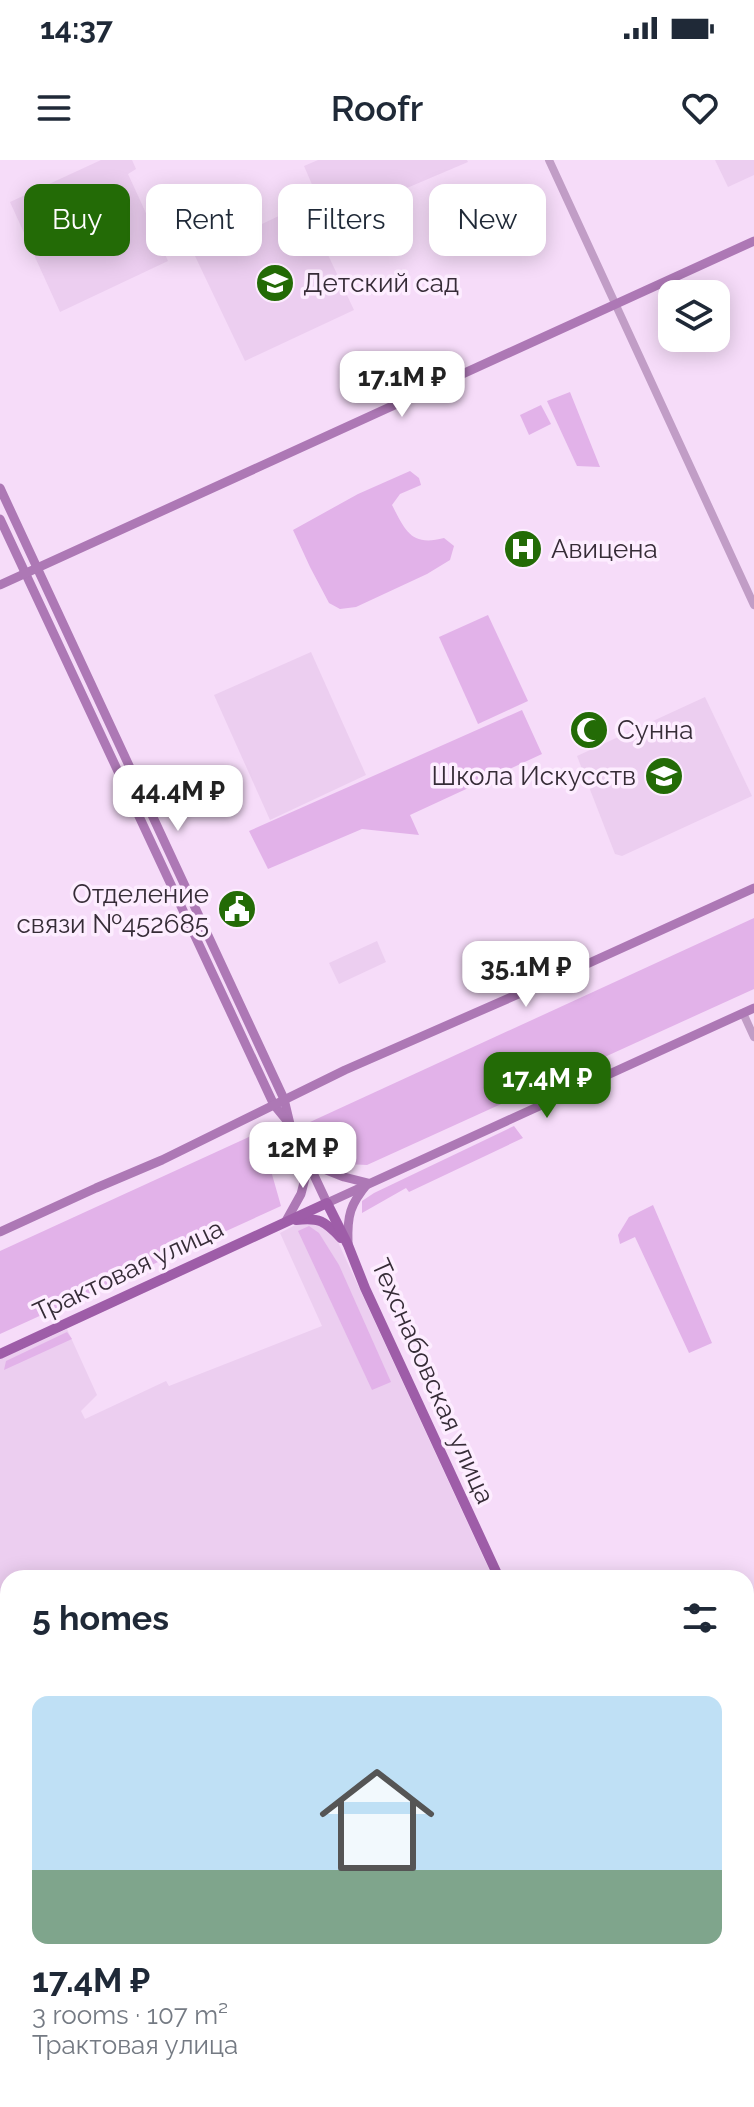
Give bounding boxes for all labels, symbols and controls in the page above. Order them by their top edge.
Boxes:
text: 14:37 [40,11,113,46]
icon: menu [32,86,76,130]
icon: heart [678,86,722,130]
text: Roofr [331,87,423,129]
chip: Buy [24,184,130,256]
chip: Rent [146,184,262,256]
chip: Filters [278,184,413,256]
chip: New [429,184,546,256]
school or university icon: Детский сад [254,262,296,304]
place label: Детский сад [303,268,459,298]
map controls [658,280,730,352]
button: layers [658,280,730,352]
pin: 17.1M ₽ [328,351,476,419]
text: 17.1M ₽ [358,362,446,392]
hospital icon: Авицена [502,528,544,570]
place label: Авицена [551,534,658,564]
mosque icon: Сунна [568,709,610,751]
place label: Сунна [617,715,693,745]
school or university icon: Школа Искусств [643,755,685,797]
place label: Школа Искусств [432,761,636,791]
pin: 44.4M ₽ [104,765,252,833]
text: 44.4M ₽ [131,776,225,806]
place label: Отделение связи №452685 [16,879,209,939]
public building icon: Отделение связи №452685 [216,888,258,930]
pin: 35.1M ₽ [452,941,600,1009]
text: 35.1M ₽ [480,952,572,982]
pin: 17.4M ₽ [473,1052,621,1120]
text: 17.4M ₽ [502,1063,592,1093]
pin: 12M ₽ [247,1122,359,1190]
text: 12M ₽ [267,1133,339,1163]
street label: Трактовая улица [28,1213,228,1327]
street label: Техснабовская улица [365,1254,501,1508]
icon: filters [678,1596,722,1640]
text: 5 homes [32,1598,169,1638]
icon: home [305,1748,449,1892]
text: 17.4M ₽ [32,1960,150,2000]
text: 3 rooms · 107 m² [32,2000,228,2030]
text: Трактовая улица [32,2030,238,2060]

